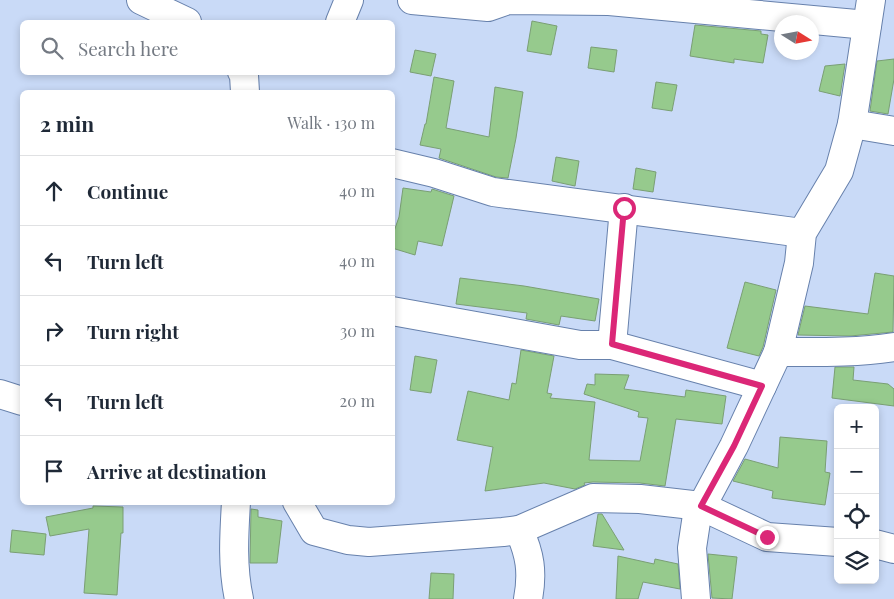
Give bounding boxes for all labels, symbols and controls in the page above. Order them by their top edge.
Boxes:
north arrow [774,15,819,60]
search box [20,20,395,75]
icon: search [38,34,66,62]
text: Search here [78,35,178,61]
text: 2 min [40,109,94,137]
text: Walk · 130 m [287,112,375,133]
icon: ahead [40,177,68,205]
text: Continue [87,178,168,204]
text: 40 m [339,180,375,201]
route start [613,197,636,220]
icon: left [40,247,68,275]
text: Turn left [87,248,164,274]
text: 40 m [339,250,375,271]
icon: right [40,317,68,345]
text: Turn right [87,318,179,344]
text: 30 m [340,320,375,341]
icon: left [40,387,68,415]
text: Turn left [87,388,164,414]
text: 20 m [340,390,375,411]
map controls [834,404,879,584]
button: + [834,404,879,449]
button: − [834,449,879,494]
icon: arrive [40,457,68,485]
text: Arrive at destination [87,458,267,484]
button: locate [834,494,879,539]
route end [756,526,779,549]
button: layers [834,539,879,584]

